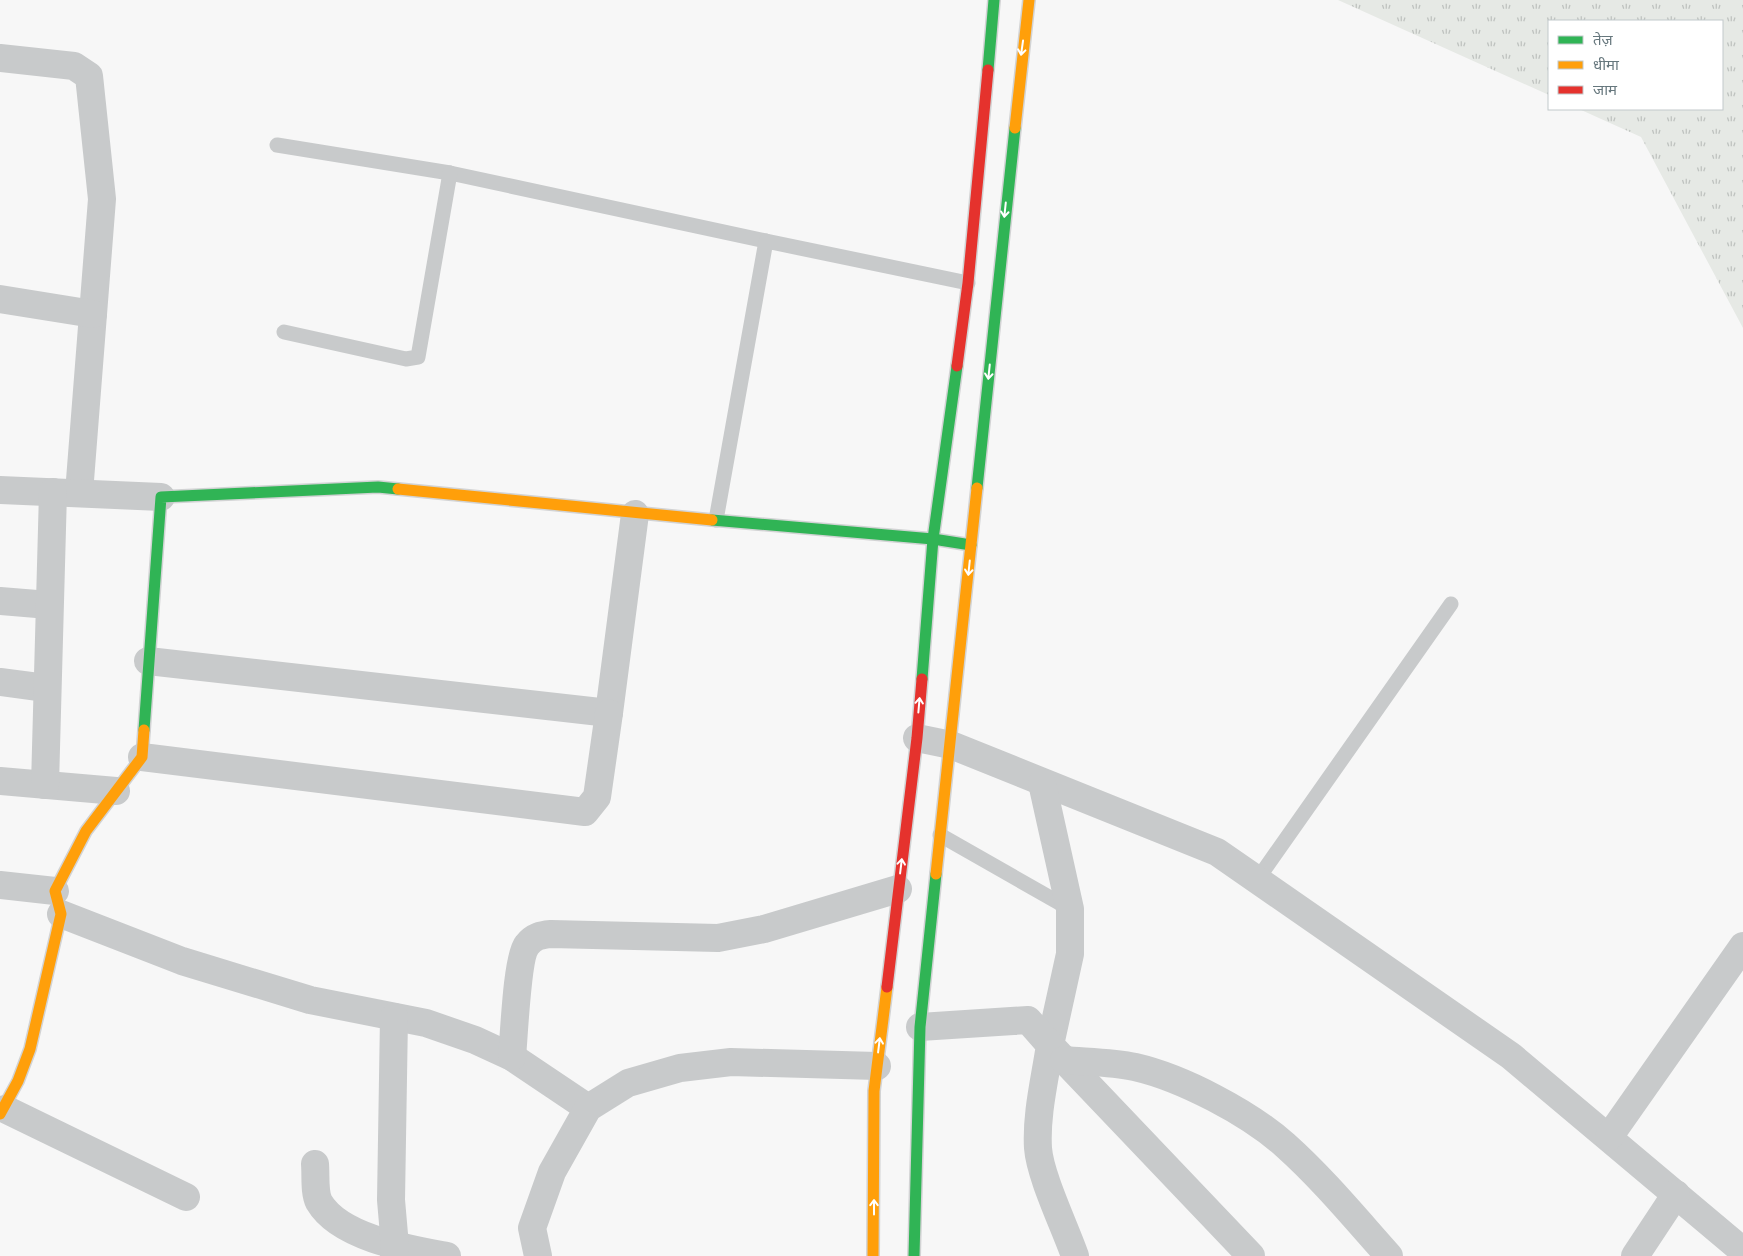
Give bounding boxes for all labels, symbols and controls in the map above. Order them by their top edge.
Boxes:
legend [1548,20,1723,110]
text: तेज़ [1593,31,1614,49]
one-way arrow [1017,40,1027,56]
text: धीमा [1593,56,1620,74]
text: जाम [1593,81,1618,99]
one-way arrow [1000,202,1010,218]
one-way arrow [984,363,994,379]
one-way arrow [964,560,973,576]
one-way arrow [915,697,924,713]
one-way arrow [896,859,906,875]
one-way arrow [874,1037,884,1053]
one-way arrow [869,1200,879,1216]

